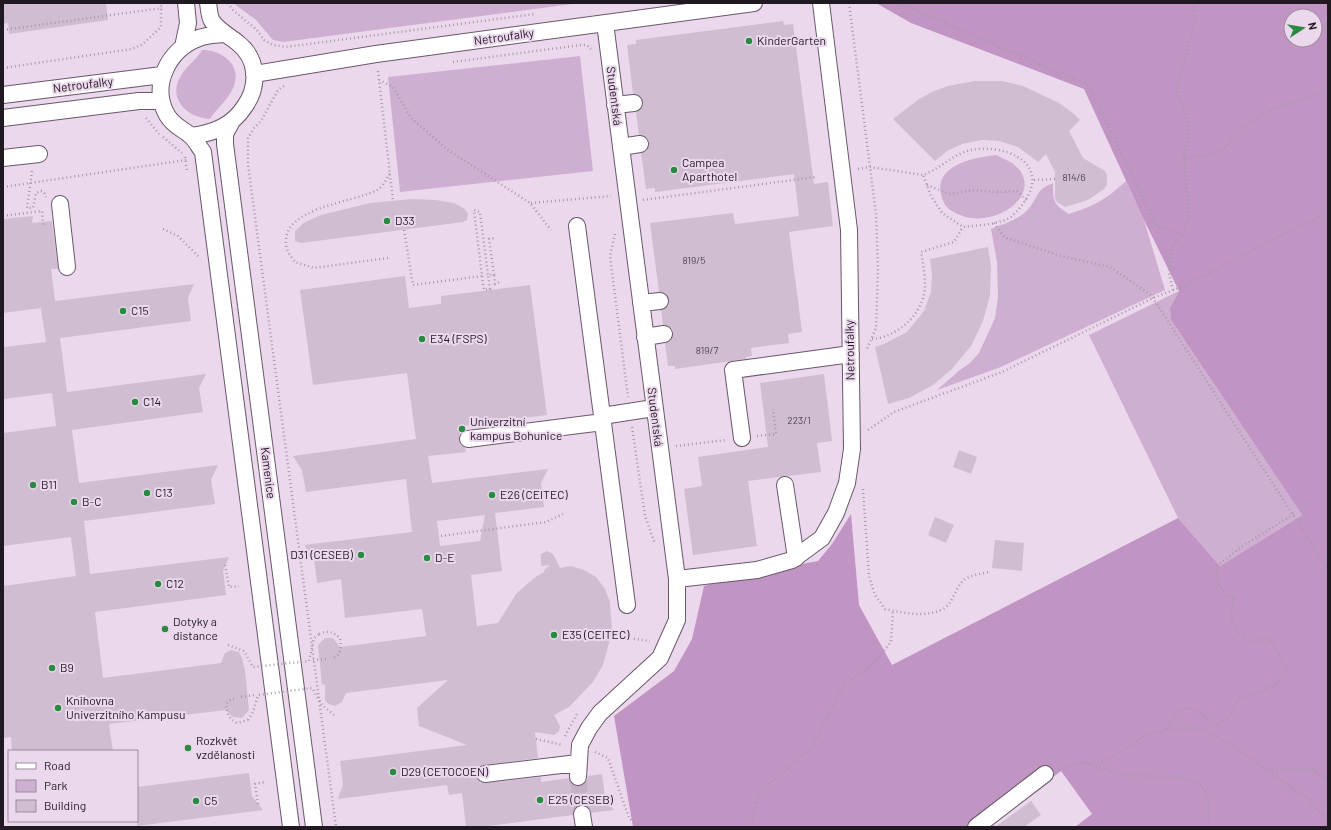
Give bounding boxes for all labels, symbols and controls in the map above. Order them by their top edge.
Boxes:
north arrow [1283,8,1323,48]
text: N [1306,21,1320,31]
street label: Netroufalky [473,25,535,47]
place label: KinderGarten [757,33,826,47]
marker: KinderGarten [744,36,754,46]
street label: Studentská [604,66,626,126]
street label: Netroufalky [52,73,114,95]
place label: Campea Aparthotel [682,155,737,183]
marker: Campea Aparthotel [669,165,679,175]
house number: 814/6 [1062,171,1086,183]
place label: D33 [395,213,415,227]
marker: D33 [382,216,392,226]
house number: 819/5 [683,254,705,266]
place label: C15 [131,303,149,317]
marker: C15 [118,306,128,316]
street label: Netroufalky [841,319,857,380]
place label: E34 (FSPS) [430,331,488,345]
marker: E34 (FSPS) [417,334,427,344]
house number: 819/7 [696,344,718,356]
street label: Studentská [645,387,667,447]
place label: C14 [143,394,161,408]
marker: C14 [130,397,140,407]
place label: Univerzitní kampus Bohunice [470,414,562,442]
house number: 223/1 [787,414,811,426]
marker: Univerzitní kampus Bohunice [457,424,467,434]
street label: Kamenice [259,446,279,499]
place label: B11 [41,477,57,491]
marker: B11 [28,480,38,490]
place label: C13 [155,485,173,499]
place label: E26 (CEITEC) [500,487,568,501]
marker: C13 [142,488,152,498]
marker: E26 (CEITEC) [487,490,497,500]
place label: B-C [82,494,102,508]
marker: B-C [69,497,79,507]
place label: D31 (CESEB) [290,547,354,561]
marker: D31 (CESEB) [356,550,366,560]
place label: D-E [435,550,454,564]
marker: D-E [422,553,432,563]
place label: C12 [166,576,184,590]
marker: C12 [153,579,163,589]
place label: Dotyky a distance [173,614,218,642]
marker: Dotyky a distance [160,624,170,634]
place label: E35 (CEITEC) [562,627,630,641]
marker: E35 (CEITEC) [549,630,559,640]
place label: B9 [60,660,74,674]
marker: B9 [47,663,57,673]
place label: Knihovna Univerzitního Kampusu [66,693,185,721]
marker: Knihovna Univerzitního Kampusu [53,703,63,713]
place label: Rozkvět vzdělanosti [196,733,255,761]
marker: Rozkvět vzdělanosti [183,743,193,753]
legend [8,750,138,822]
text: Road [44,758,71,772]
place label: D29 (CETOCOEN) [401,764,489,778]
marker: D29 (CETOCOEN) [388,767,398,777]
text: Park [44,778,68,792]
place label: E25 (CESEB) [548,792,614,806]
place label: C5 [204,793,217,807]
marker: E25 (CESEB) [535,795,545,805]
marker: C5 [191,796,201,806]
text: Building [44,798,86,812]

